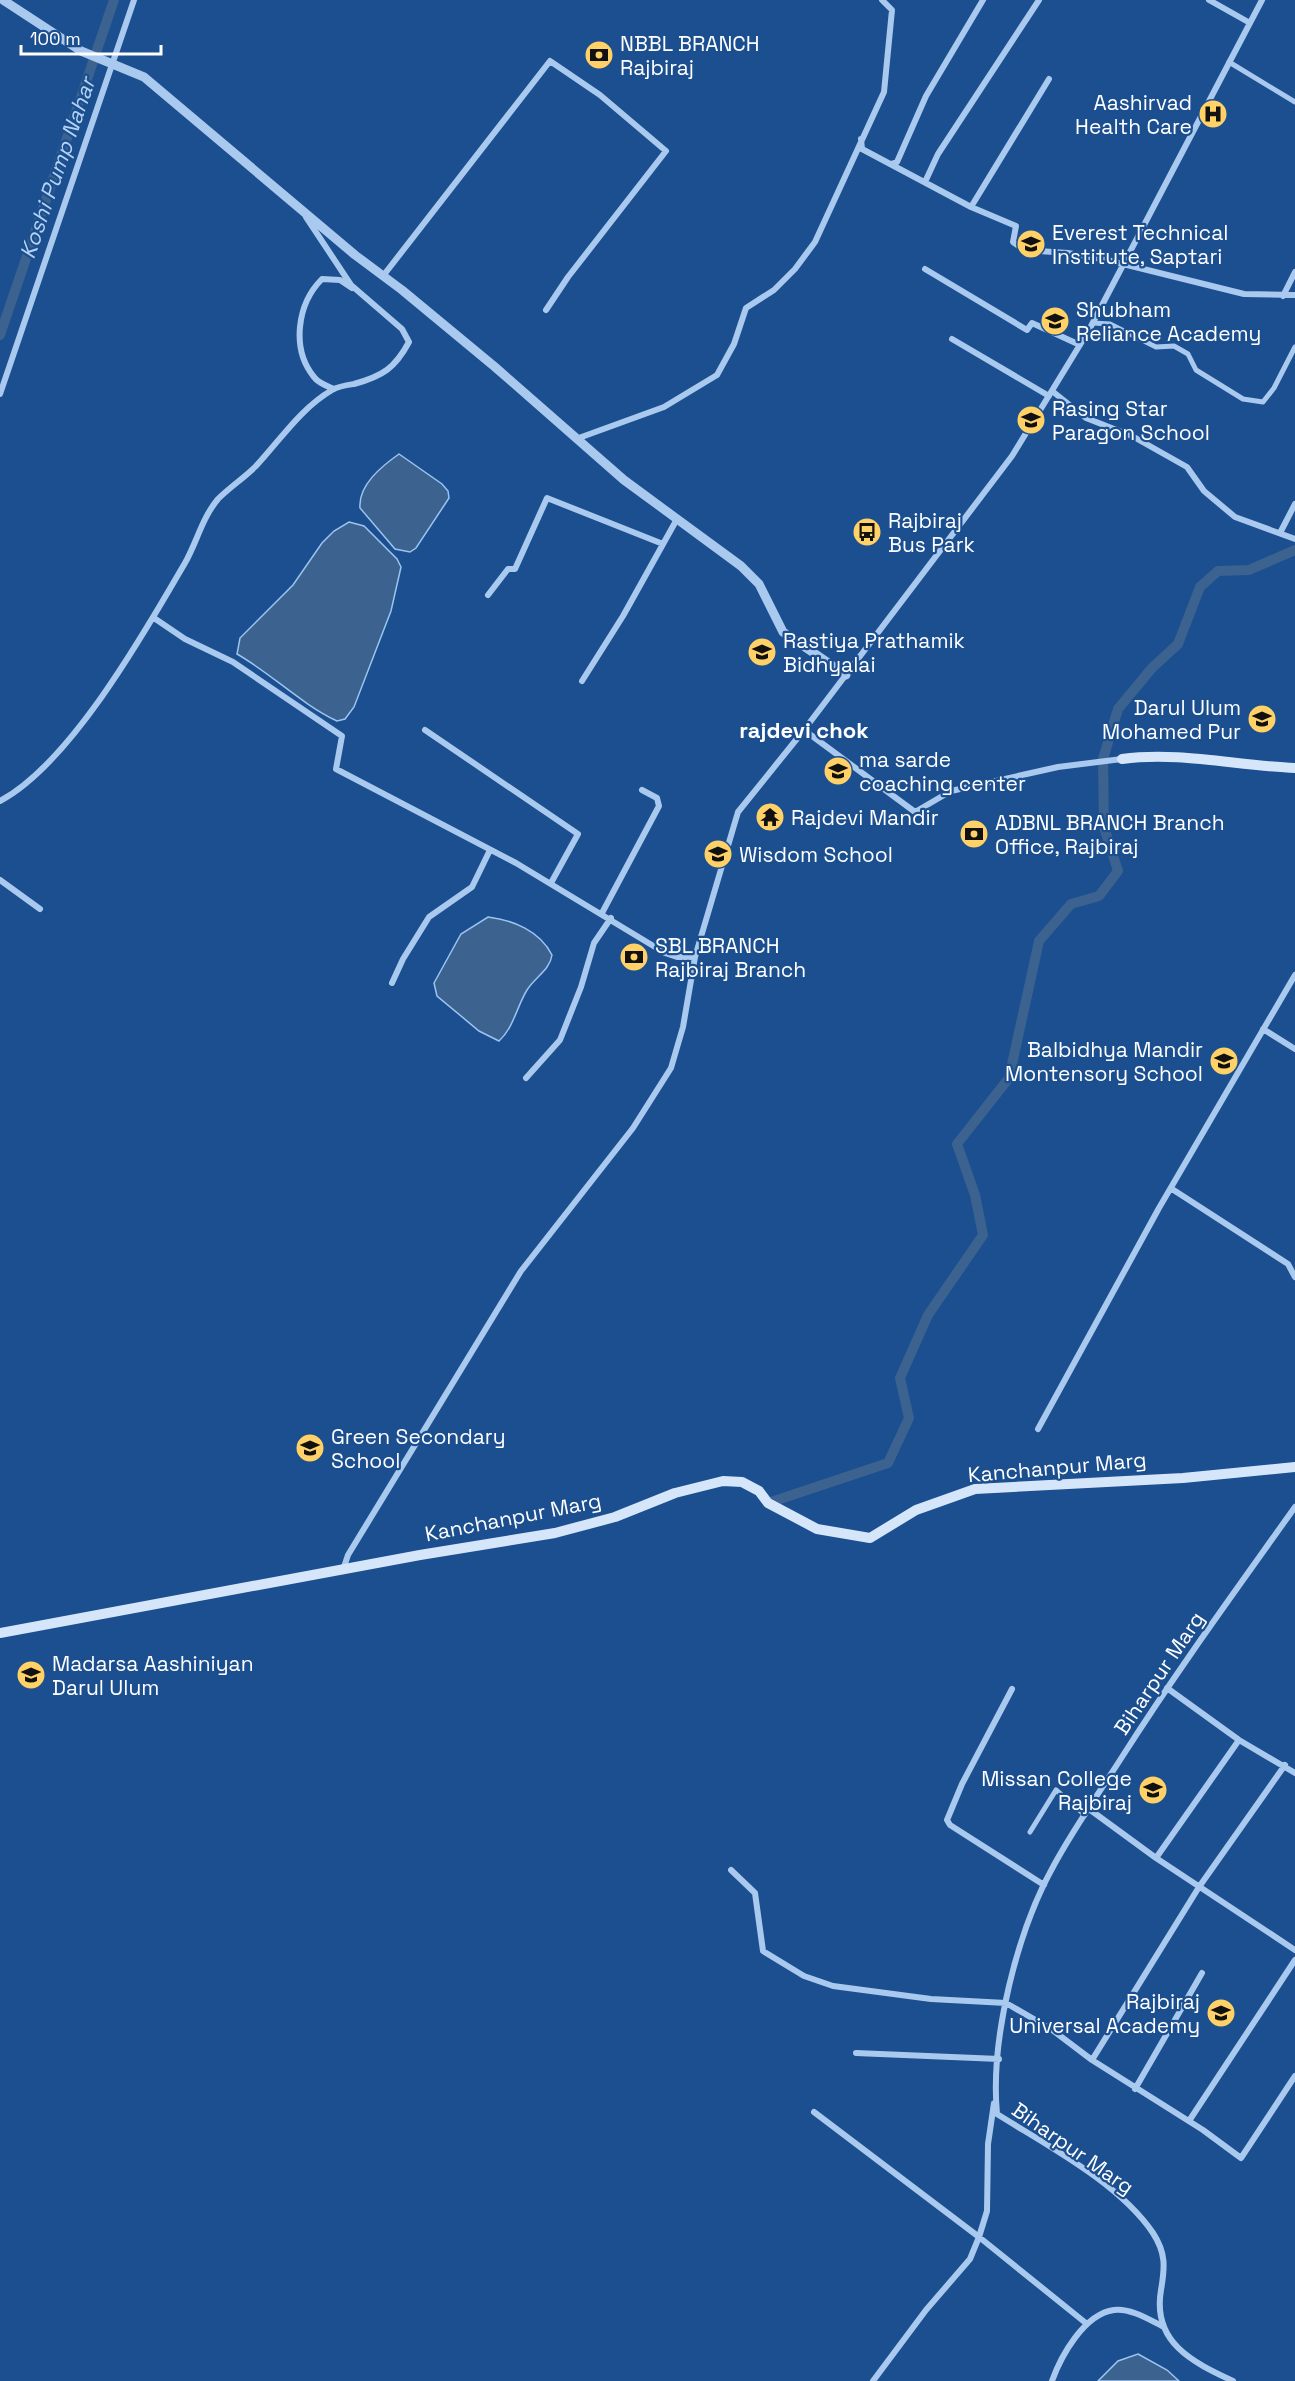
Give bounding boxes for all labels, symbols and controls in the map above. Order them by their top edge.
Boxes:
scale bar [21,18,160,56]
text: 100 m [30,27,81,50]
place label: NBBL BRANCH Rajbiraj [620,30,760,81]
bank icon: NBBL BRANCH Rajbiraj [583,39,615,71]
water label: Koshi Pump Nahar [13,71,102,262]
place label: Aashirvad Health Care [1075,89,1192,140]
hospital icon: Aashirvad Health Care [1197,98,1229,130]
place label: Everest Technical Institute, Saptari [1052,219,1228,270]
school or university icon: Everest Technical Institute, Saptari [1015,228,1047,260]
place label: Shubham Reliance Academy [1076,296,1261,347]
school or university icon: Shubham Reliance Academy [1039,305,1071,337]
place label: Rasing Star Paragon School [1052,395,1210,446]
school or university icon: Rasing Star Paragon School [1015,404,1047,436]
place label: Rajbiraj Bus Park [888,507,975,558]
bus stop icon: Rajbiraj Bus Park [851,516,883,548]
place label: Rastiya Prathamik Bidhyalai [783,627,965,678]
school or university icon: Rastiya Prathamik Bidhyalai [746,636,778,668]
place label: Darul Ulum Mohamed Pur [1102,694,1241,745]
school or university icon: Darul Ulum Mohamed Pur [1246,703,1278,735]
district label: rajdevi chok [739,716,869,744]
place label: ma sarde coaching center [859,746,1026,797]
school or university icon: ma sarde coaching center [822,755,854,787]
temple icon: Rajdevi Mandir [754,801,786,833]
place label: Rajdevi Mandir [791,804,939,831]
place label: ADBNL BRANCH Branch Office, Rajbiraj [995,809,1225,860]
bank icon: ADBNL BRANCH Branch Office, Rajbiraj [958,818,990,850]
school or university icon: Wisdom School [702,838,734,870]
place label: Wisdom School [739,841,893,868]
place label: SBL BRANCH Rajbiraj Branch [655,932,806,983]
bank icon: SBL BRANCH Rajbiraj Branch [618,941,650,973]
place label: Balbidhya Mandir Montensory School [1005,1036,1203,1087]
school or university icon: Balbidhya Mandir Montensory School [1208,1045,1240,1077]
place label: Green Secondary School [331,1423,506,1474]
school or university icon: Green Secondary School [294,1432,326,1464]
street label: Kanchanpur Marg [967,1446,1147,1488]
street label: Kanchanpur Marg [423,1487,603,1547]
street label: Biharpur Marg [1108,1606,1210,1740]
place label: Madarsa Aashiniyan Darul Ulum [52,1650,254,1701]
school or university icon: Madarsa Aashiniyan Darul Ulum [15,1659,47,1691]
place label: Missan College Rajbiraj [981,1765,1132,1816]
school or university icon: Missan College Rajbiraj [1137,1774,1169,1806]
place label: Rajbiraj Universal Academy [1009,1988,1200,2039]
school or university icon: Rajbiraj Universal Academy [1205,1997,1237,2029]
street label: Biharpur Marg [1007,2096,1139,2200]

